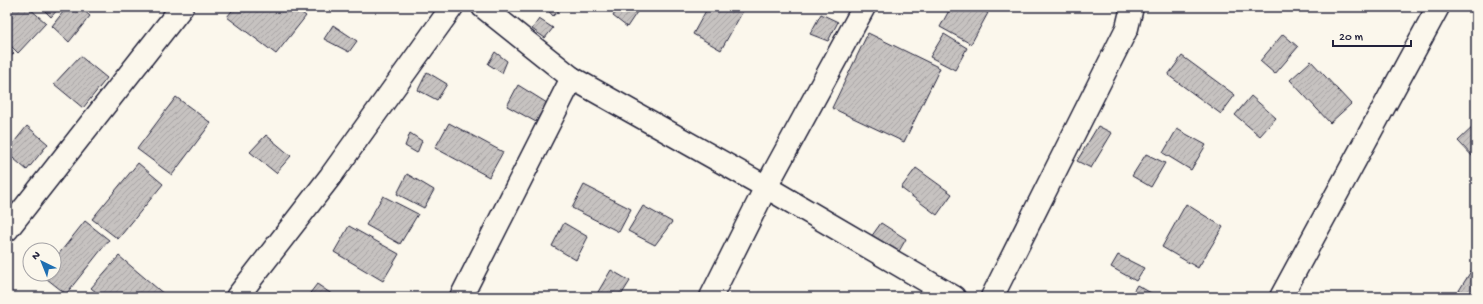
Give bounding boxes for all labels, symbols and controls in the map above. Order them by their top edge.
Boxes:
scale bar [1333,22,1411,48]
text: 20 m [1339,31,1364,45]
north arrow [22,242,62,282]
text: N [30,249,43,263]

